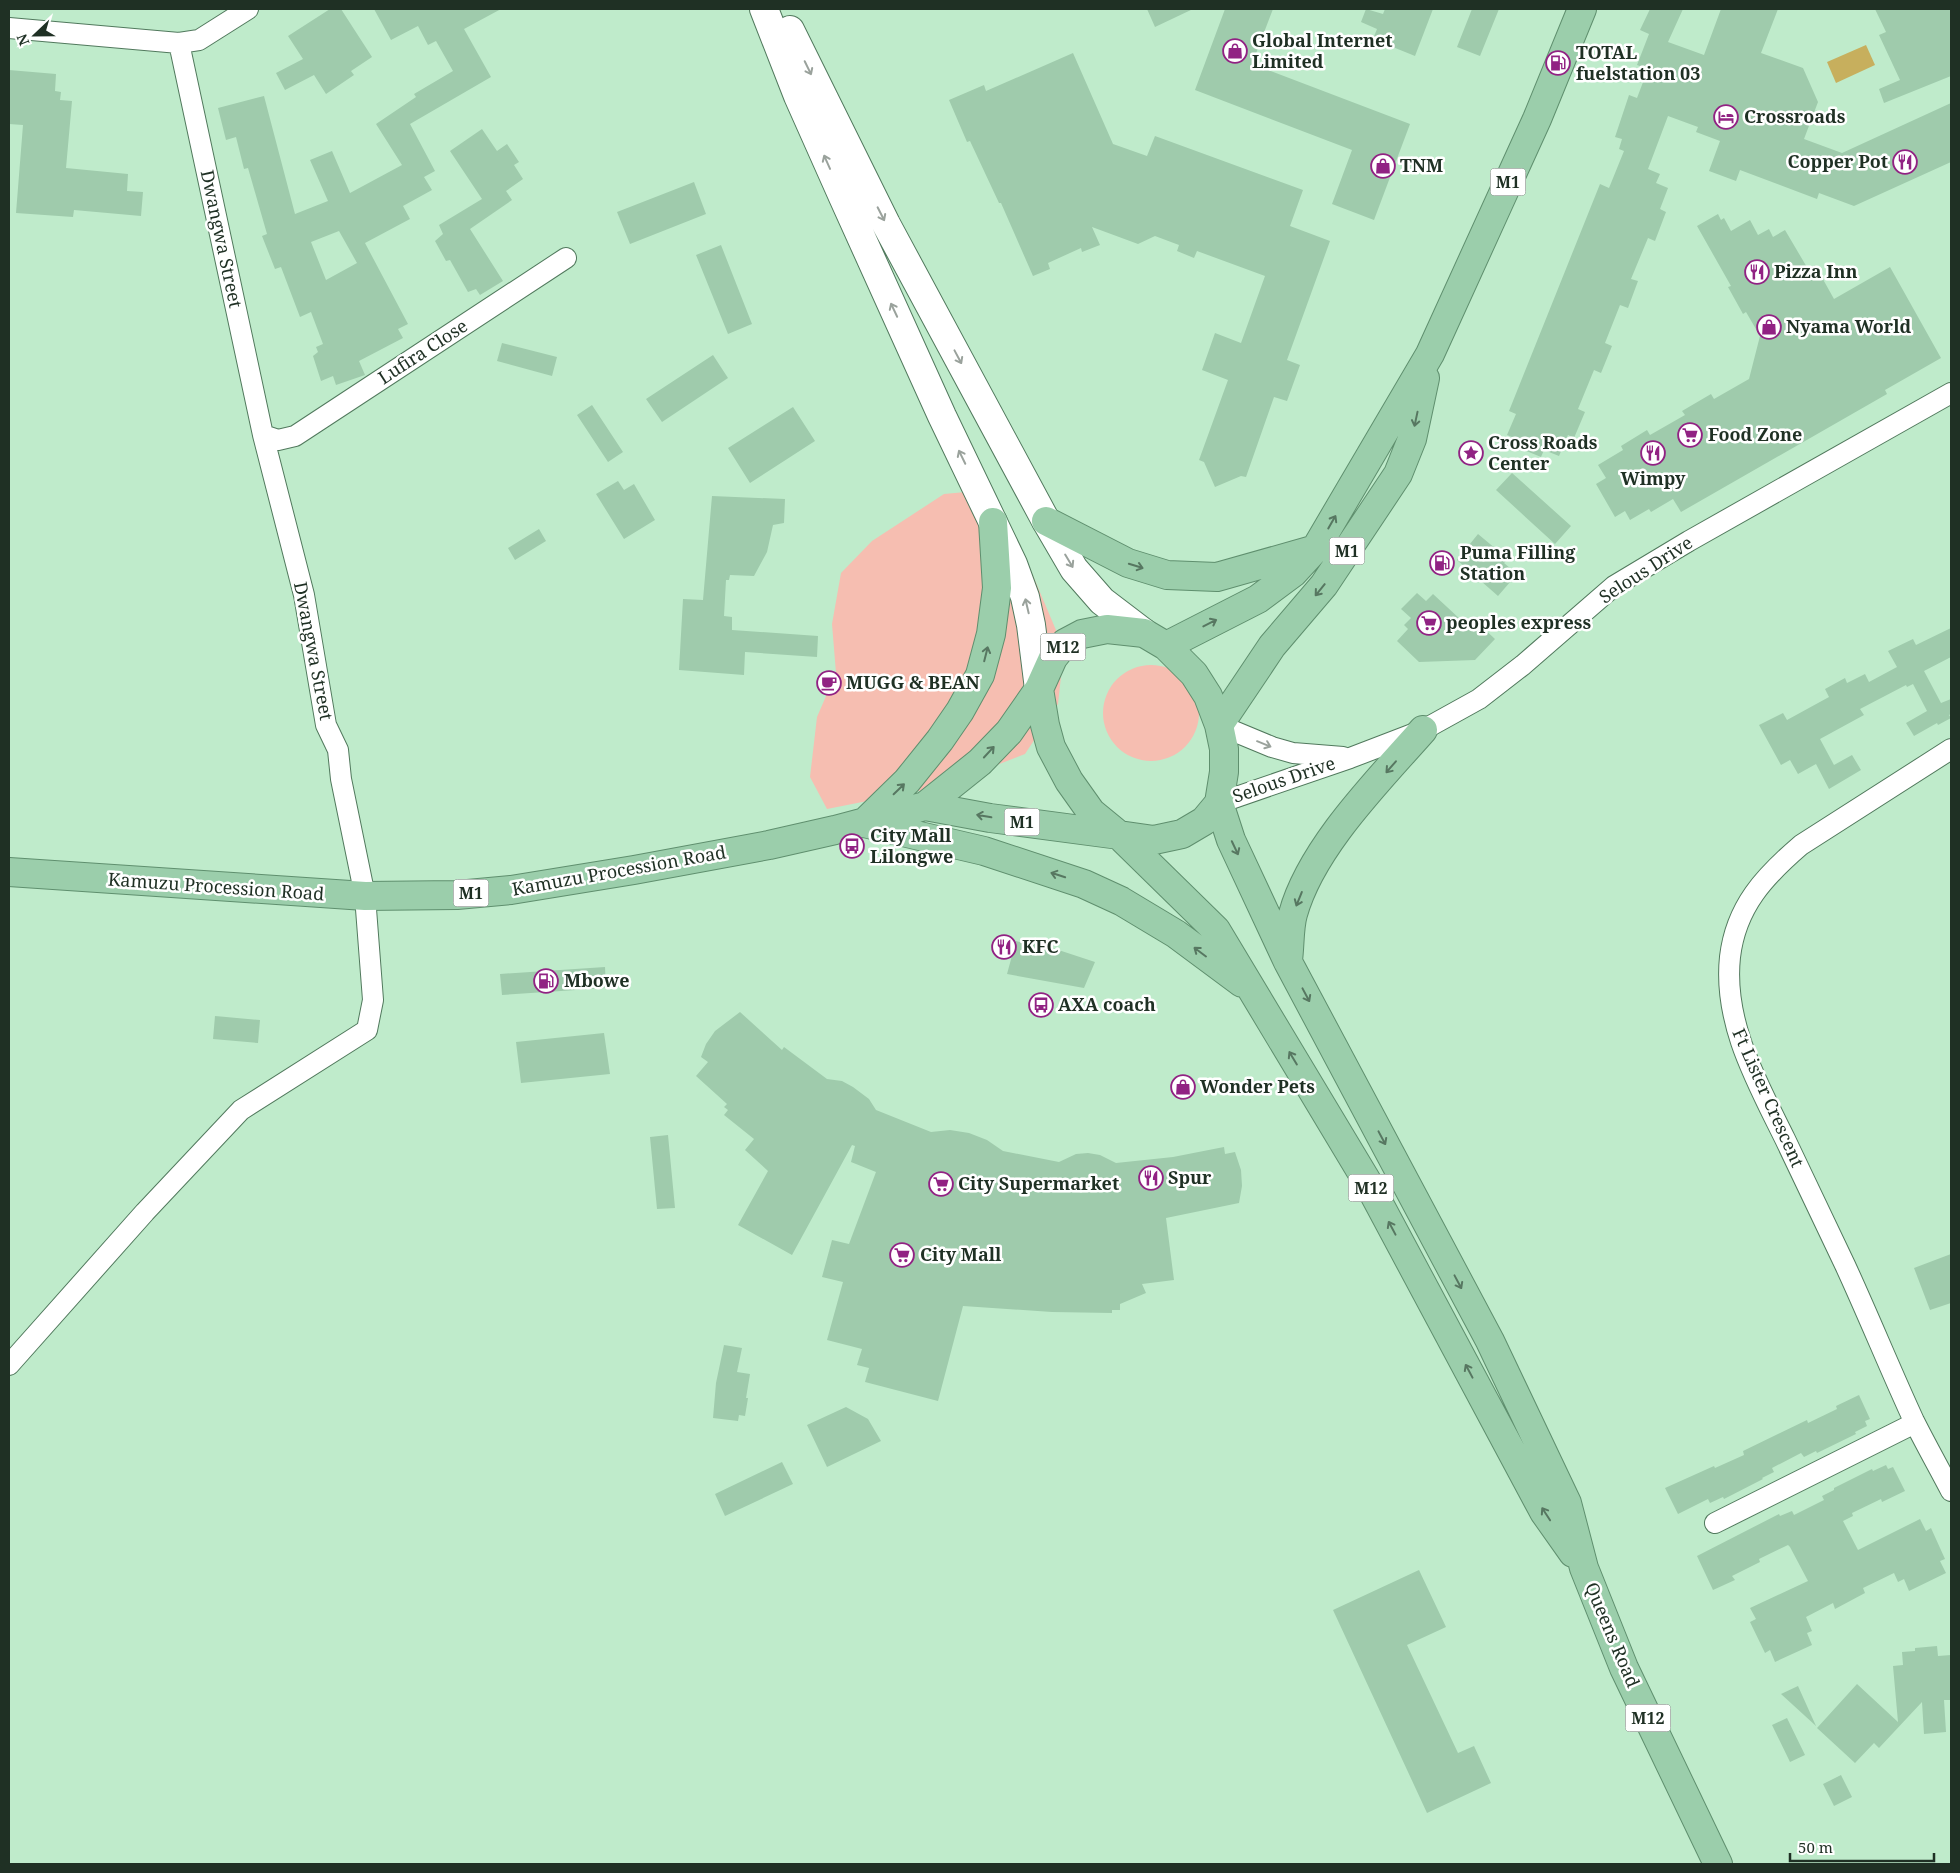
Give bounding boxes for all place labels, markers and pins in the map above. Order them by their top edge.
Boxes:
place label: Global Internet Limited [1252,28,1393,73]
shop icon: Global Internet Limited [1222,38,1248,64]
place label: TOTAL fuelstation 03 [1576,40,1700,85]
fuel station icon: TOTAL fuelstation 03 [1545,50,1571,76]
hotel icon: Crossroads [1713,104,1739,130]
place label: Crossroads [1744,104,1846,128]
place label: Copper Pot [1787,149,1888,173]
restaurant icon: Copper Pot [1892,149,1918,175]
shop icon: TNM [1370,153,1396,179]
place label: TNM [1400,153,1443,177]
restaurant icon: Pizza Inn [1744,259,1770,285]
place label: Pizza Inn [1774,259,1858,283]
shop icon: Nyama World [1756,314,1782,340]
place label: Nyama World [1786,314,1912,338]
supermarket icon: Food Zone [1677,422,1703,448]
place label: Food Zone [1708,422,1802,446]
place label: Cross Roads Center [1488,430,1598,475]
place icon: Cross Roads Center [1458,440,1484,466]
restaurant icon: Wimpy [1640,440,1666,466]
place label: Wimpy [1621,466,1686,490]
place label: Puma Filling Station [1460,540,1576,585]
fuel station icon: Puma Filling Station [1429,550,1455,576]
supermarket icon: peoples express [1416,610,1442,636]
place label: peoples express [1446,610,1591,634]
cafe icon: MUGG & BEAN [816,670,842,696]
place label: MUGG & BEAN [846,670,980,694]
place label: City Mall Lilongwe [870,823,953,868]
bus stop icon: City Mall Lilongwe [839,833,865,859]
restaurant icon: KFC [991,934,1017,960]
place label: KFC [1022,934,1058,958]
fuel station icon: Mbowe [533,968,559,994]
place label: Mbowe [564,968,630,992]
bus stop icon: AXA coach [1028,992,1054,1018]
place label: AXA coach [1058,992,1156,1016]
shop icon: Wonder Pets [1170,1074,1196,1100]
place label: Wonder Pets [1200,1074,1315,1098]
restaurant icon: Spur [1138,1165,1164,1191]
place label: Spur [1168,1165,1212,1189]
supermarket icon: City Supermarket [928,1171,954,1197]
place label: City Supermarket [958,1171,1119,1195]
supermarket icon: City Mall [889,1242,915,1268]
place label: City Mall [920,1242,1002,1266]

